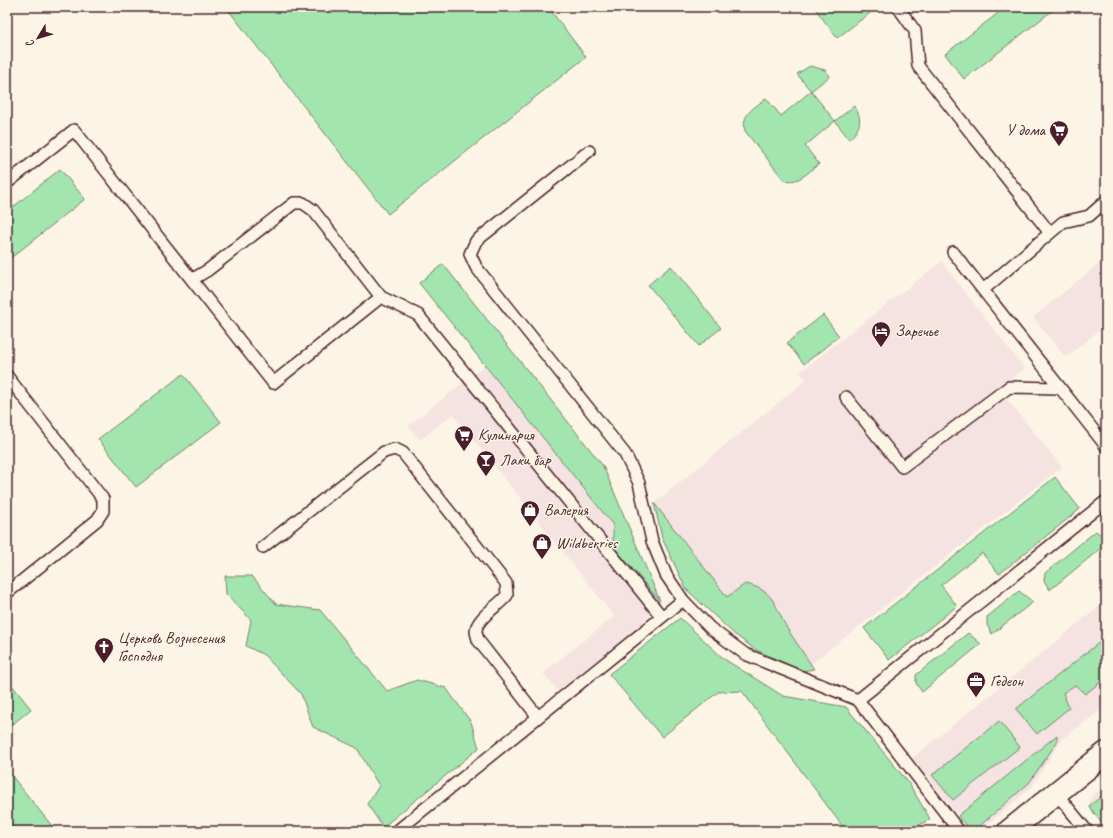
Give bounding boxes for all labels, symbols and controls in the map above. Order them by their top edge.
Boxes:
north arrow [18,18,58,58]
text: С [22,36,37,51]
supermarket icon: У дома [1048,119,1070,147]
place label: У дома [1006,120,1047,140]
hotel icon: Заречье [870,320,892,348]
place label: Заречье [895,321,940,341]
supermarket icon: Кулинария [453,424,475,452]
place label: Кулинария [478,425,534,445]
bar icon: Лаки бар [475,449,497,477]
place label: Лаки бар [500,450,551,470]
shop icon: Валерия [519,499,541,527]
place label: Валерия [544,500,589,520]
shop icon: Wildberries [531,532,553,560]
place label: Wildberries [556,533,619,553]
place label: Церковь Вознесения Господня [118,628,226,666]
church icon: Церковь Вознесения Господня [93,636,115,664]
office icon: Гедеон [965,670,987,698]
place label: Гедеон [990,671,1024,691]

